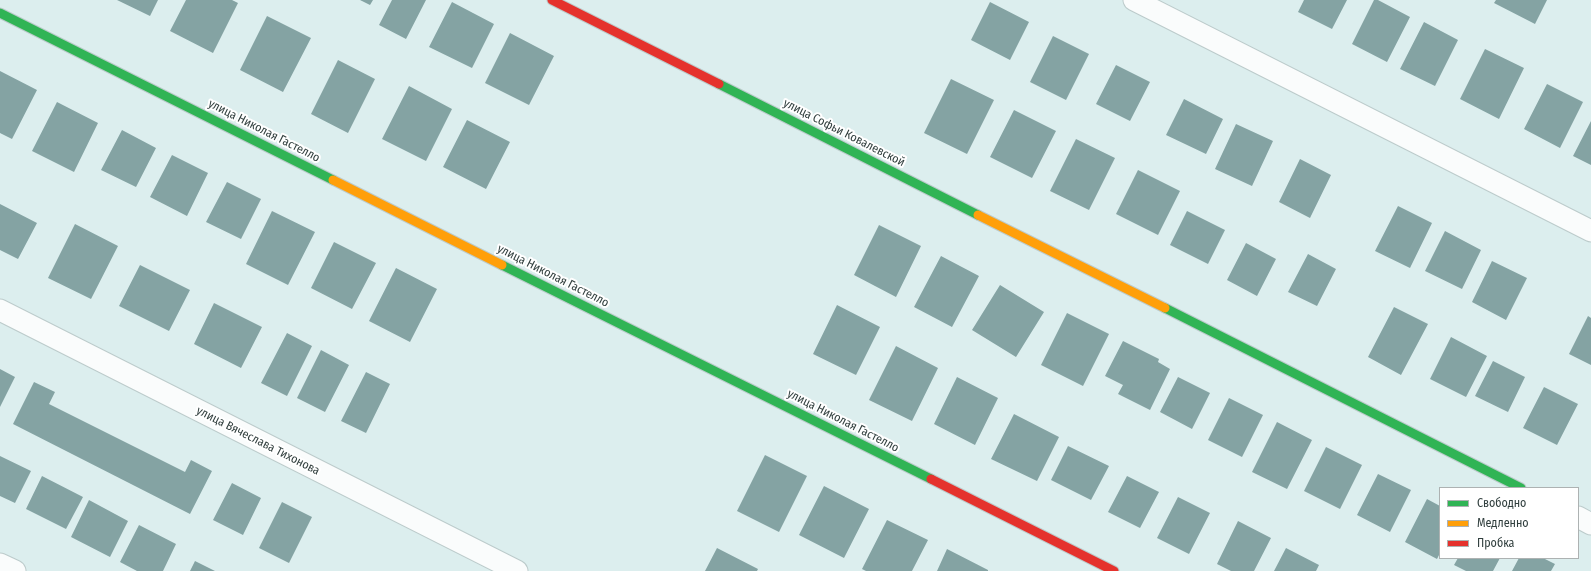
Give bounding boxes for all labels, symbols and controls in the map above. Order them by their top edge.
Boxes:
street label: улица Софьи Ковалевской [781,96,907,170]
street label: улица Николая Гастелло [206,97,322,165]
street label: улица Николая Гастелло [495,242,611,310]
street label: улица Николая Гастелло [785,387,901,455]
street label: улица Вячеслава Тихонова [194,404,322,478]
legend [1439,487,1579,559]
text: Свободно [1477,496,1526,510]
text: Медленно [1477,516,1529,530]
text: Пробка [1477,536,1515,550]

